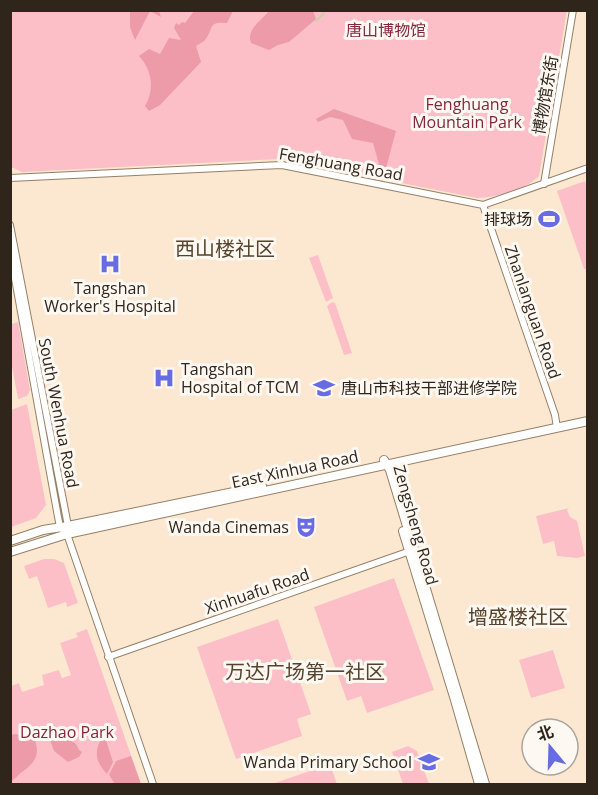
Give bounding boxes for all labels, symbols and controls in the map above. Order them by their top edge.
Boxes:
park label: 唐山博物馆 [346,19,426,41]
street label: 博物馆东街 [527,54,563,136]
park label: Fenghuang Mountain Park [412,93,522,133]
street label: Fenghuang Road [277,142,405,186]
sports icon: 排球场 [537,207,561,231]
place label: 排球场 [484,208,532,230]
district label: 西山楼社区 [175,235,275,262]
street label: Zhanlanguan Road [500,242,566,382]
hospital icon: Tangshan Worker's Hospital [98,252,122,276]
place label: Tangshan Worker's Hospital [44,277,176,317]
street label: South Wenhua Road [34,336,84,490]
place label: Tangshan Hospital of TCM [181,358,299,398]
hospital icon: Tangshan Hospital of TCM [152,366,176,390]
school or university icon: 唐山市科技干部进修学院 [312,376,336,400]
place label: 唐山市科技干部进修学院 [341,377,517,399]
street label: East Xinhua Road [230,445,360,493]
street label: Zengsheng Road [388,462,444,588]
theatre icon: Wanda Cinemas [294,515,318,539]
place label: Wanda Cinemas [168,516,289,538]
street label: Xinhuafu Road [202,563,312,619]
district label: 增盛楼社区 [468,603,568,630]
district label: 万达广场第一社区 [225,658,385,685]
north arrow [520,717,580,777]
text: 北 [534,720,556,746]
park label: Dazhao Park [20,721,115,743]
school or university icon: Wanda Primary School [417,750,441,774]
place label: Wanda Primary School [244,751,412,773]

